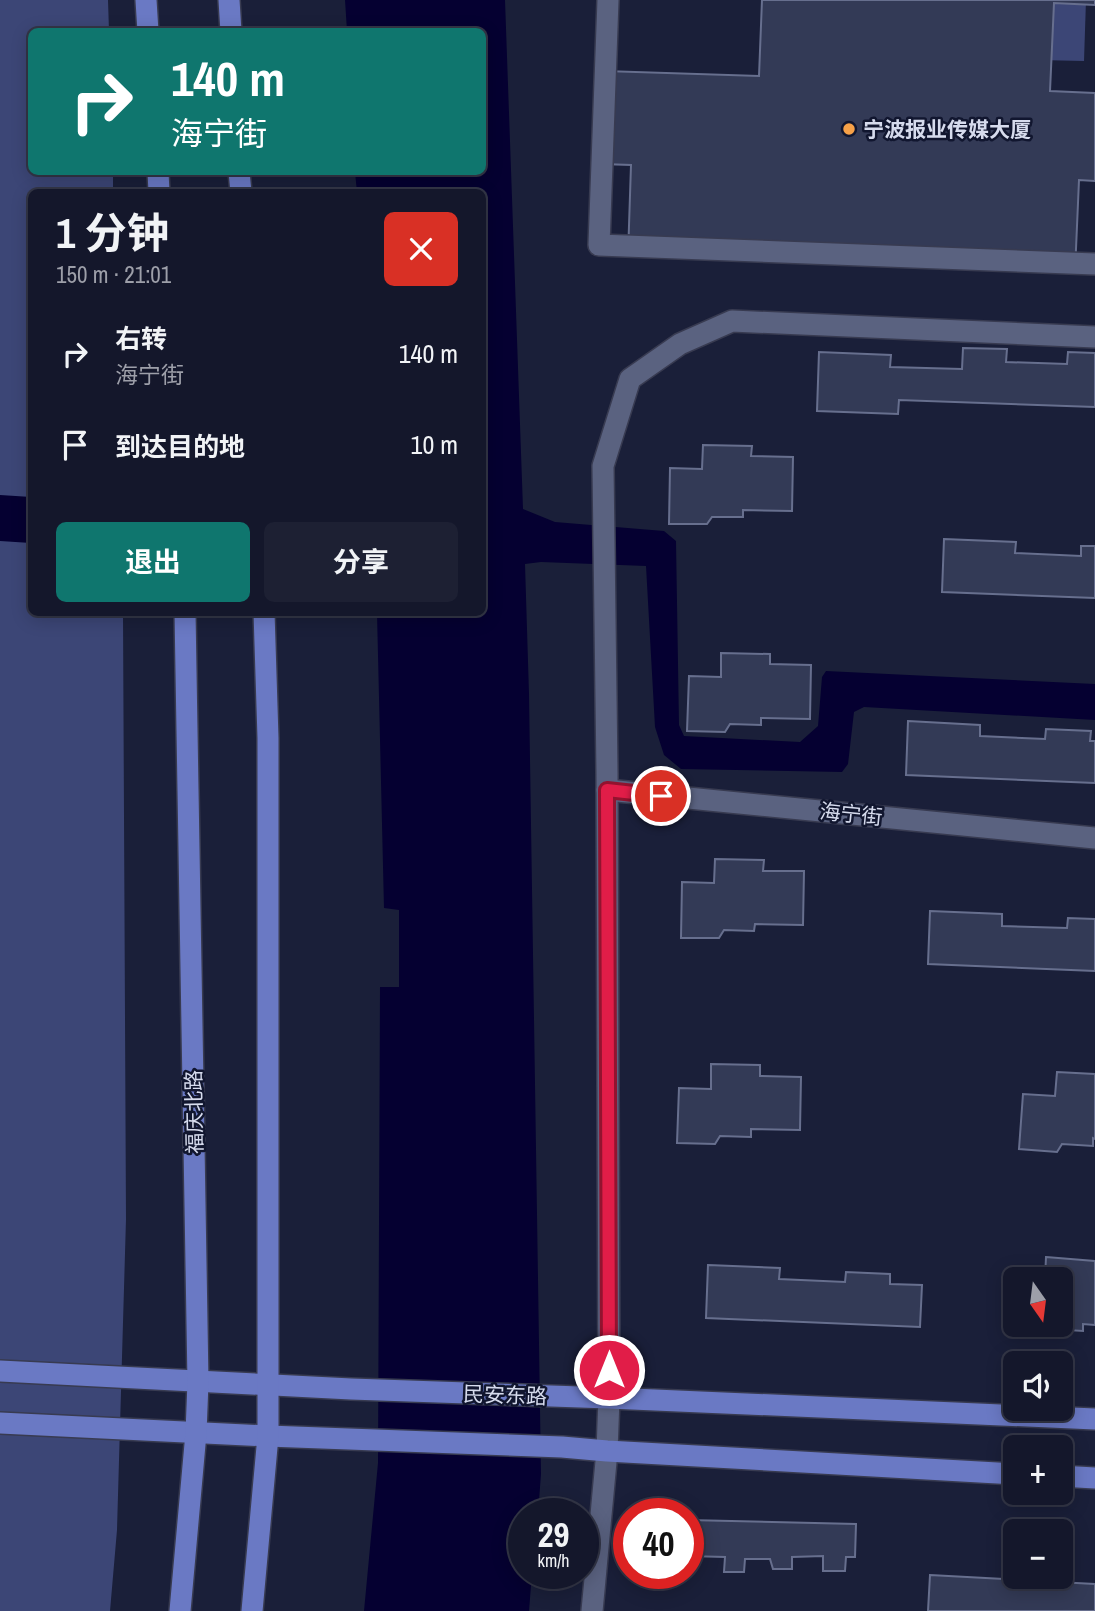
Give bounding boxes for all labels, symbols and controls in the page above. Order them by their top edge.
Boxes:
text: 140 m [171,45,285,111]
icon: right [56,56,147,147]
text: 海宁街 [171,112,267,155]
place label: 宁波报业传媒大厦 [863,115,1031,144]
marker: 宁波报业传媒大厦 [841,121,857,137]
text: 1 分钟 [56,205,169,261]
button: close [384,212,458,286]
text: 150 m · 21:01 [56,259,171,290]
text: 右转 [115,321,167,356]
icon: right [56,335,94,373]
text: 140 m [399,336,458,371]
text: 海宁街 [115,359,184,390]
icon: arrive [56,426,94,464]
text: 10 m [411,427,458,462]
text: 到达目的地 [115,429,245,464]
button: 退出 [56,522,250,602]
button: 分享 [264,522,458,602]
pin [631,766,691,826]
icon: arrive [642,777,680,815]
street label: 海宁街 [818,796,884,832]
street label: 福庆北路 [179,1070,209,1154]
north arrow [1003,1267,1073,1337]
map controls [1003,1267,1073,1589]
position arrow [572,1333,646,1407]
button: sound [1003,1351,1073,1421]
street label: 民安东路 [463,1379,547,1411]
button: + [1003,1435,1073,1505]
speed limit sign: 40 [613,1498,704,1589]
text: 29 [538,1511,569,1558]
button: − [1003,1519,1073,1589]
text: km/h [538,1548,570,1573]

